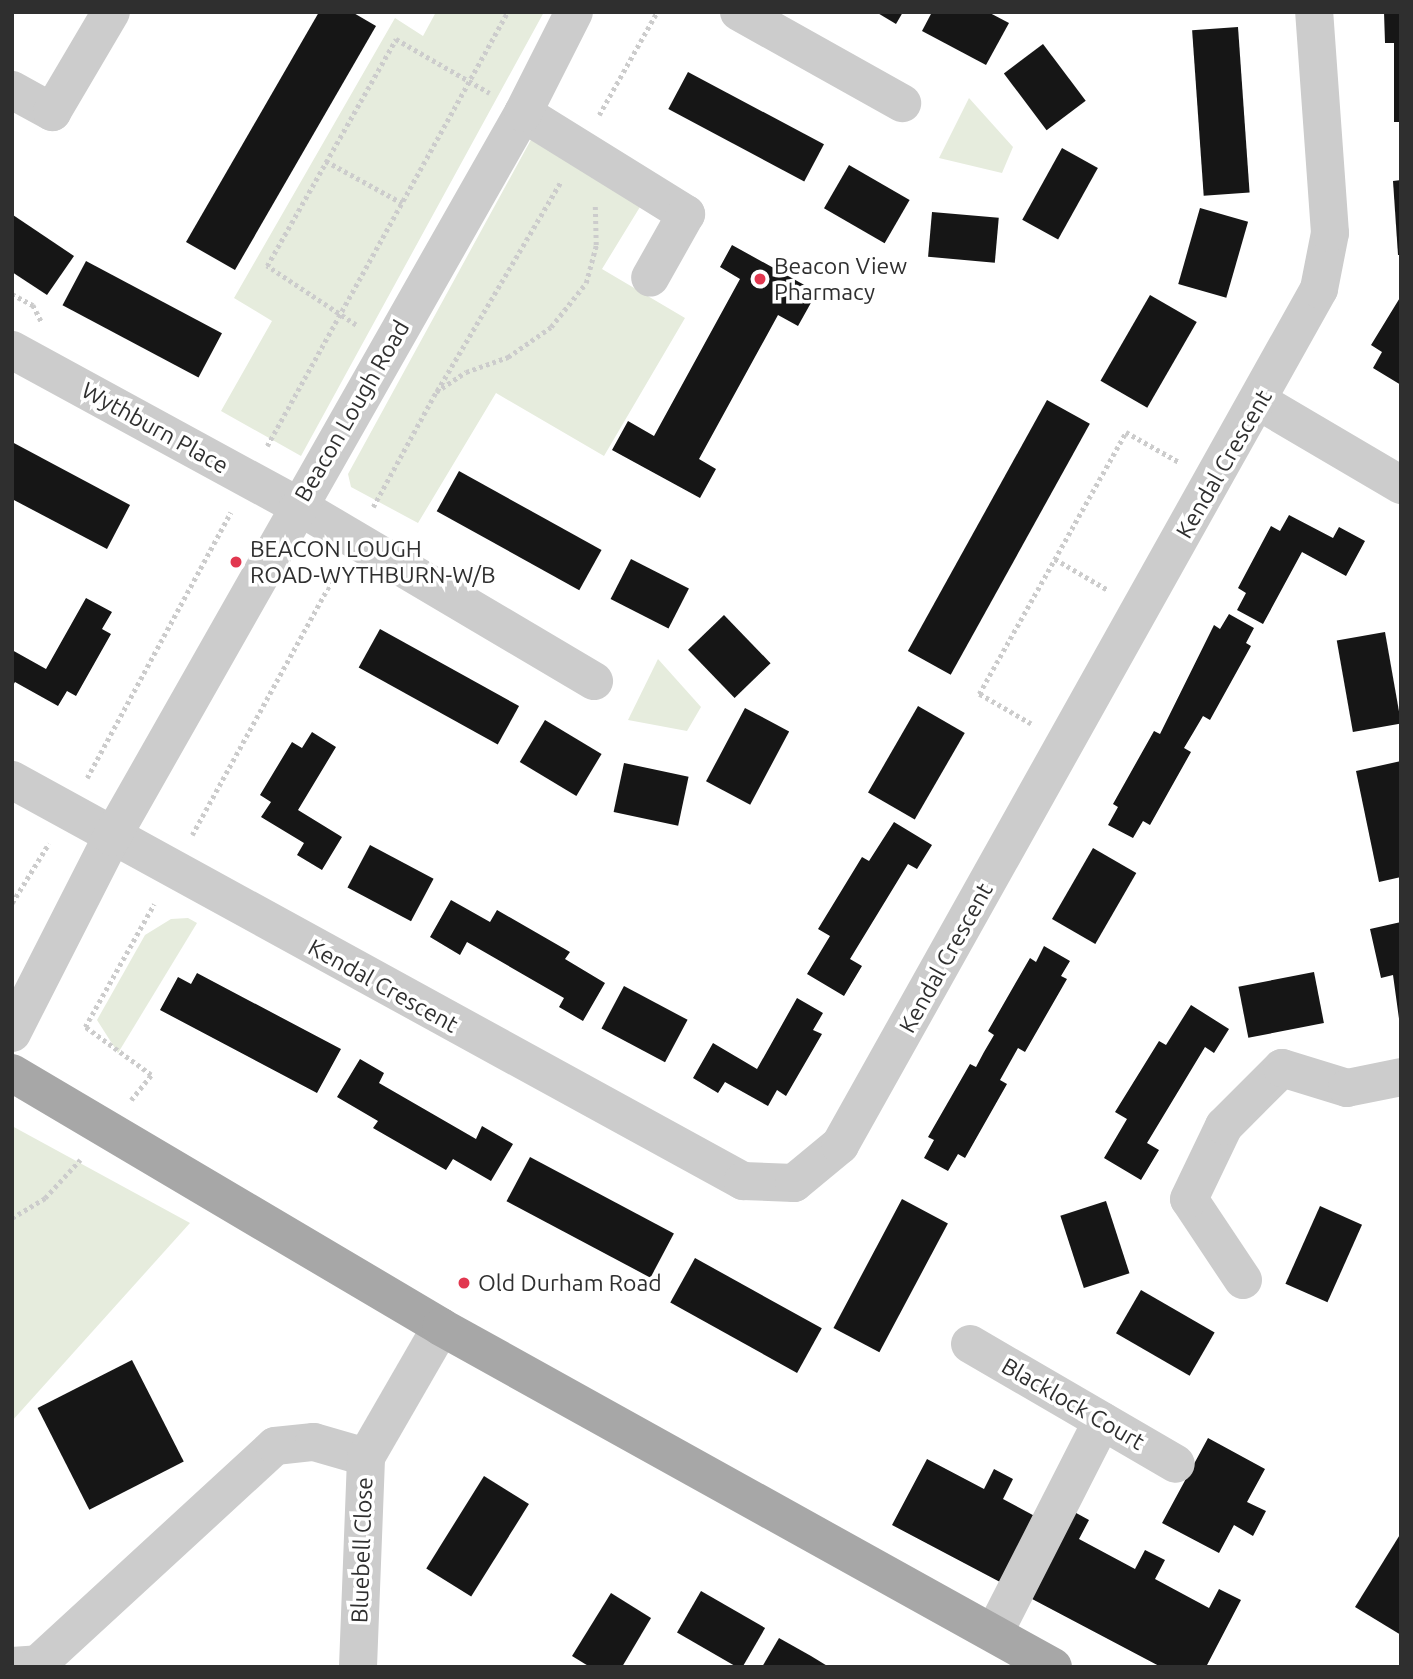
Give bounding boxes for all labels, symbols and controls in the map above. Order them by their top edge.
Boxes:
place label: Beacon View Pharmacy [774,252,907,306]
marker: Beacon View Pharmacy [752,271,768,287]
street label: Beacon Lough Road [289,316,415,506]
street label: Wythburn Place [77,376,233,480]
street label: Kendal Crescent [1170,385,1278,543]
place label: BEACON LOUGH ROAD-WYTHBURN-W/B [250,535,496,589]
marker: BEACON LOUGH ROAD-WYTHBURN-W/B [228,554,244,570]
street label: Kendal Crescent [893,878,999,1038]
street label: Kendal Crescent [303,933,463,1039]
place label: Old Durham Road [478,1269,662,1297]
marker: Old Durham Road [456,1275,472,1291]
street label: Blacklock Court [997,1352,1149,1456]
street label: Bluebell Close [346,1476,378,1624]

